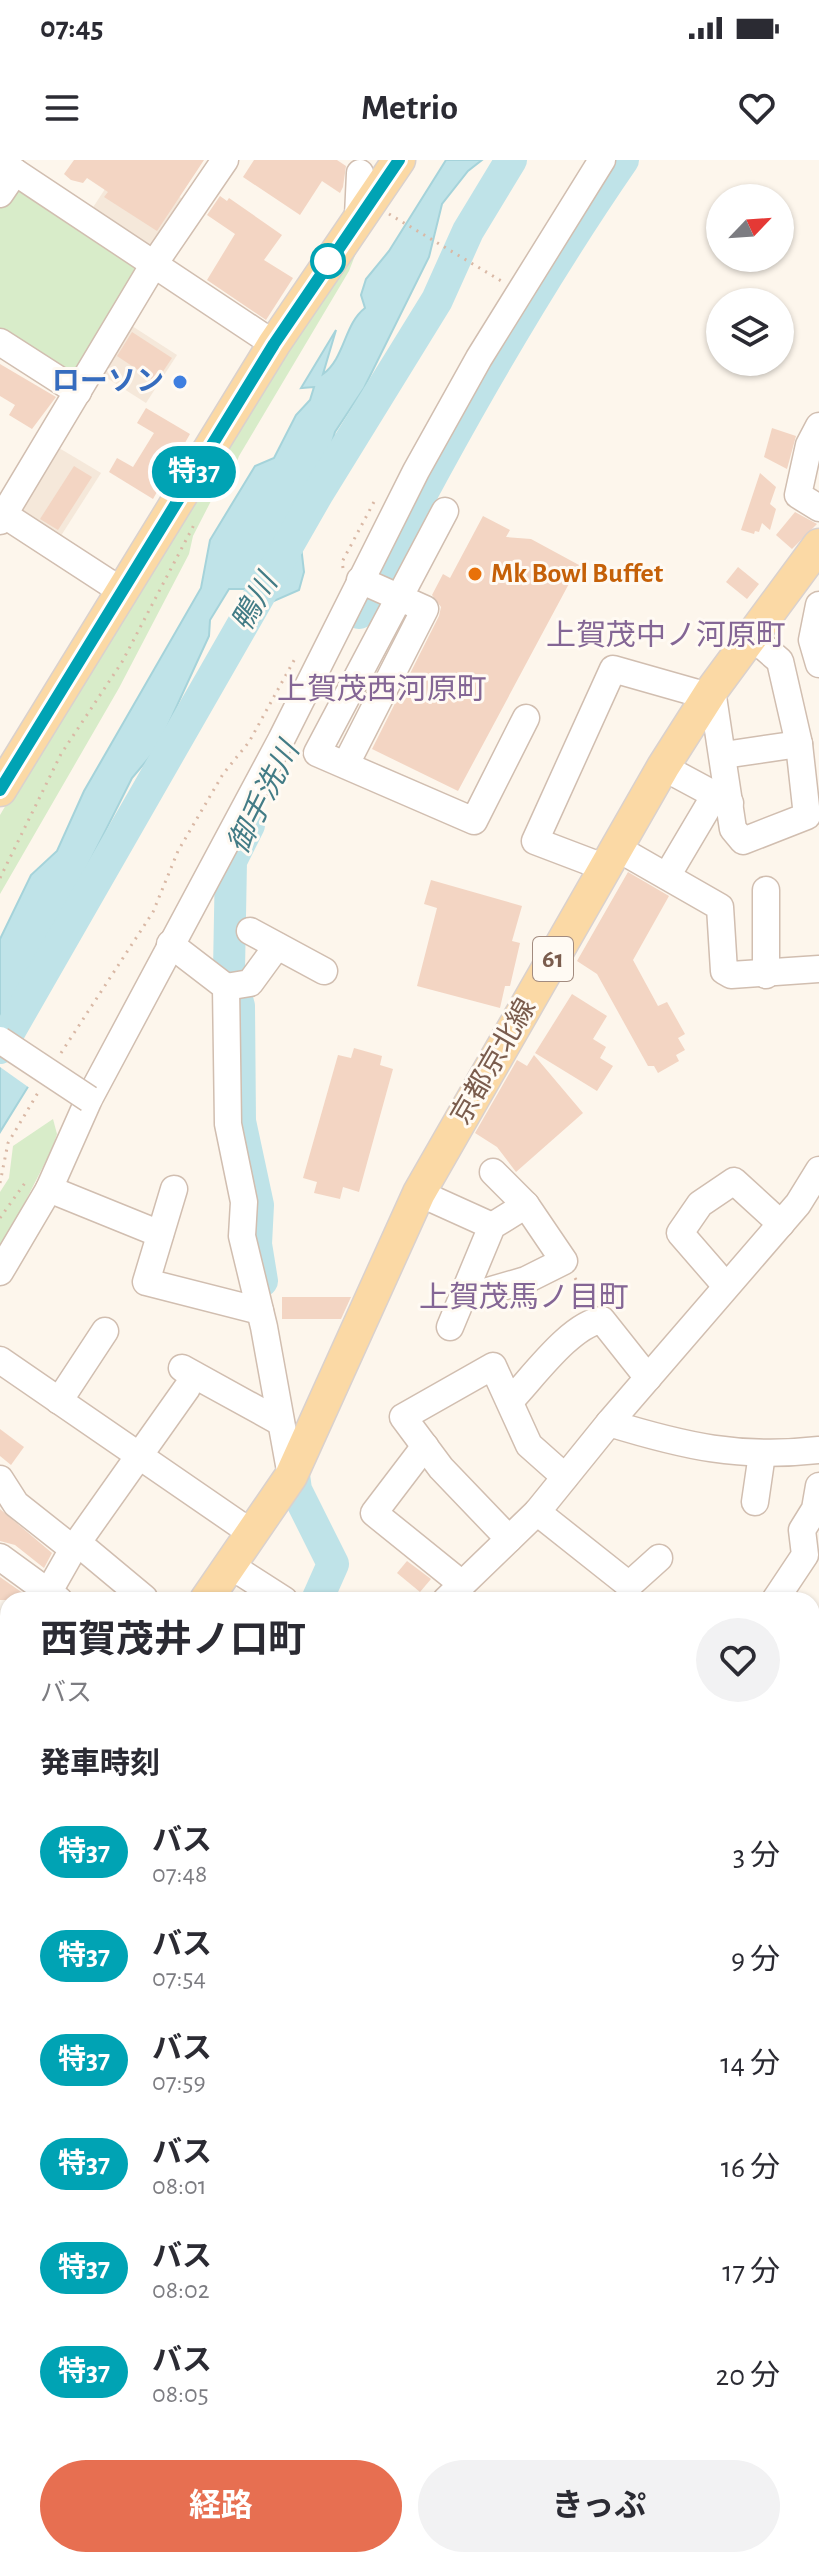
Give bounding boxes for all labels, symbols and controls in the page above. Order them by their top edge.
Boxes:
text: 07:45 [40,13,104,43]
icon: menu [40,86,84,130]
icon: heart [735,86,779,130]
text: Metrio [361,90,458,126]
north arrow [706,184,794,272]
map controls [706,184,794,376]
unlabelled marker [311,244,345,278]
button: layers [706,288,794,376]
place label: ローソン [52,368,164,396]
marker: ローソン [171,373,189,391]
line badge: 特37 [148,446,240,498]
text: 特37 [168,458,220,486]
place label: Mk Bowl Buffet [491,560,664,588]
marker: Mk Bowl Buffet [466,565,484,583]
water label: 鴨川 [225,566,284,636]
district label: 上賀茂中ノ河原町 [546,619,786,651]
district label: 上賀茂西河原町 [277,673,487,705]
water label: 御手洗川 [222,734,306,858]
road number: 61 [533,937,573,981]
street label: 京都京北線 [445,993,541,1130]
district label: 上賀茂馬ノ目町 [419,1281,629,1313]
button: heart [696,1618,780,1702]
text: 西賀茂井ノ口町 [40,1622,306,1660]
text: バス [40,1680,92,1706]
text: 発車時刻 [40,1749,160,1779]
text: バス [152,1826,212,1856]
text: 特37 [58,1838,110,1866]
text: 3 分 [733,1841,780,1871]
text: 07:48 [152,1861,207,1887]
text: バス [152,1930,212,1960]
text: 特37 [58,1942,110,1970]
text: 9 分 [731,1945,780,1975]
text: 07:54 [152,1965,206,1991]
text: バス [152,2034,212,2064]
text: 特37 [58,2046,110,2074]
text: 14 分 [720,2049,780,2079]
text: 07:59 [152,2069,206,2095]
text: バス [152,2138,212,2168]
text: 特37 [58,2150,110,2178]
text: 16 分 [721,2153,780,2183]
text: 08:01 [152,2173,207,2199]
text: バス [152,2242,212,2272]
text: 特37 [58,2254,110,2282]
text: 17 分 [722,2257,780,2287]
text: 08:02 [152,2277,210,2303]
text: バス [152,2346,212,2376]
text: 特37 [58,2358,110,2386]
text: 20 分 [716,2361,780,2391]
text: 08:05 [152,2381,209,2407]
button: 経路 [40,2460,402,2552]
button: きっぷ [418,2460,780,2552]

